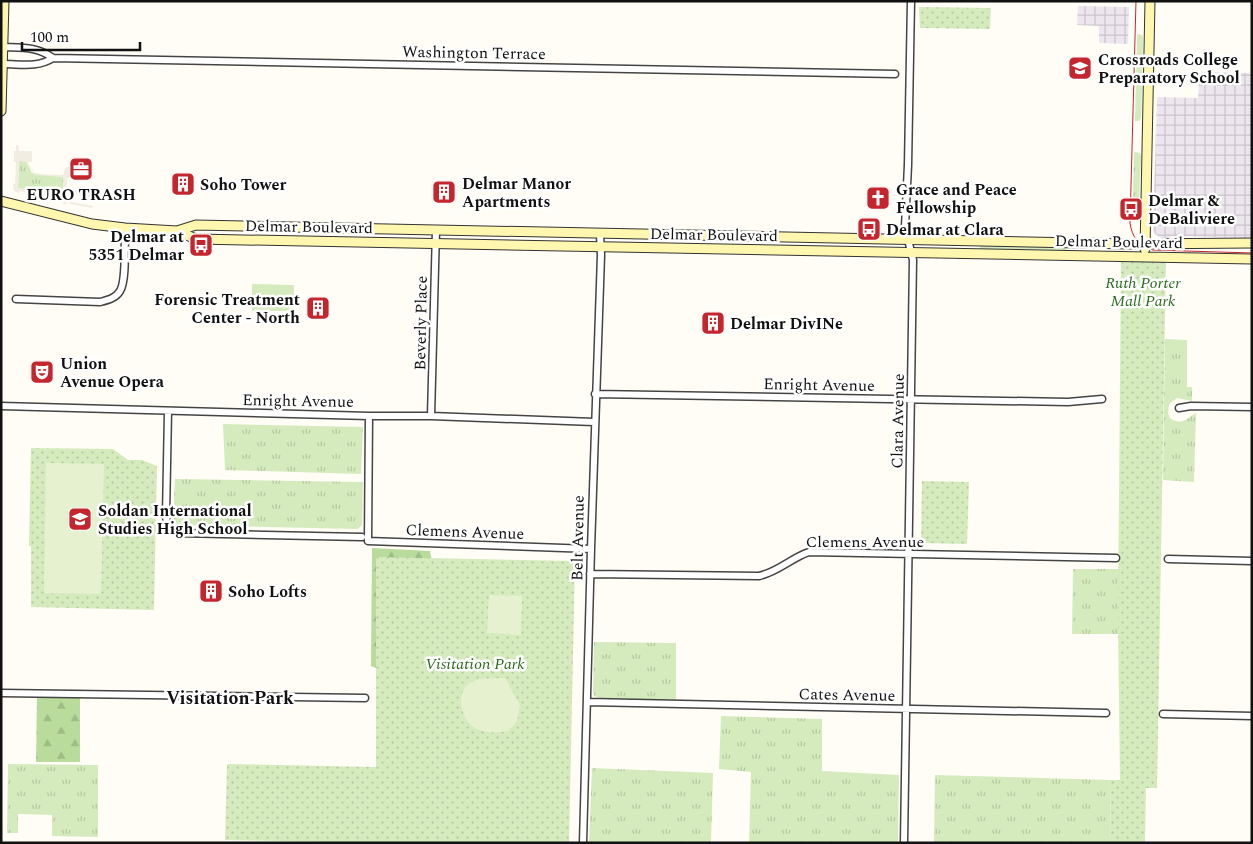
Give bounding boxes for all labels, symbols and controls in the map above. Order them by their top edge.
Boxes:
scale bar [22,20,140,52]
text: 100 m [30,26,69,49]
street label: Washington Terrace [402,40,546,66]
place label: Crossroads College Preparatory School [1098,48,1240,90]
school or university icon: Crossroads College Preparatory School [1067,55,1093,81]
office icon: EURO TRASH [68,156,94,182]
building icon: Soho Tower [170,171,196,197]
place label: Delmar Manor Apartments [462,172,571,214]
place label: Soho Tower [200,173,286,197]
place label: Grace and Peace Fellowship [896,178,1017,220]
building icon: Delmar Manor Apartments [431,179,457,205]
place label: EURO TRASH [26,183,136,207]
church icon: Grace and Peace Fellowship [865,185,891,211]
place label: Delmar & DeBaliviere [1148,189,1235,231]
bus stop icon: Delmar & DeBaliviere [1118,196,1144,222]
street label: Delmar Boulevard [245,214,373,240]
bus stop icon: Delmar at Clara [856,216,882,242]
place label: Delmar at Clara [886,218,1005,242]
street label: Delmar Boulevard [650,222,778,248]
place label: Delmar at 5351 Delmar [89,225,184,267]
street label: Delmar Boulevard [1055,229,1183,255]
bus stop icon: Delmar at 5351 Delmar [188,232,214,258]
park label: Ruth Porter Mall Park [1105,271,1181,313]
street label: Beverly Place [408,275,434,371]
place label: Forensic Treatment Center - North [154,288,300,330]
building icon: Forensic Treatment Center - North [305,295,331,321]
building icon: Delmar DivINe [700,310,726,336]
place label: Delmar DivINe [730,312,843,336]
place label: Union Avenue Opera [60,352,165,394]
theatre icon: Union Avenue Opera [29,359,55,385]
street label: Enright Avenue [763,372,875,398]
street label: Clara Avenue [885,373,911,469]
street label: Enright Avenue [242,388,354,414]
street label: Belt Avenue [565,495,591,581]
place label: Soldan International Studies High School [98,499,252,541]
school or university icon: Soldan International Studies High School [67,506,93,532]
street label: Clemens Avenue [405,518,525,546]
street label: Clemens Avenue [806,530,924,554]
building icon: Soho Lofts [198,578,224,604]
place label: Soho Lofts [228,580,307,604]
park label: Visitation Park [425,652,525,676]
street label: Cates Avenue [798,682,895,708]
district label: Visitation Park [166,685,294,712]

